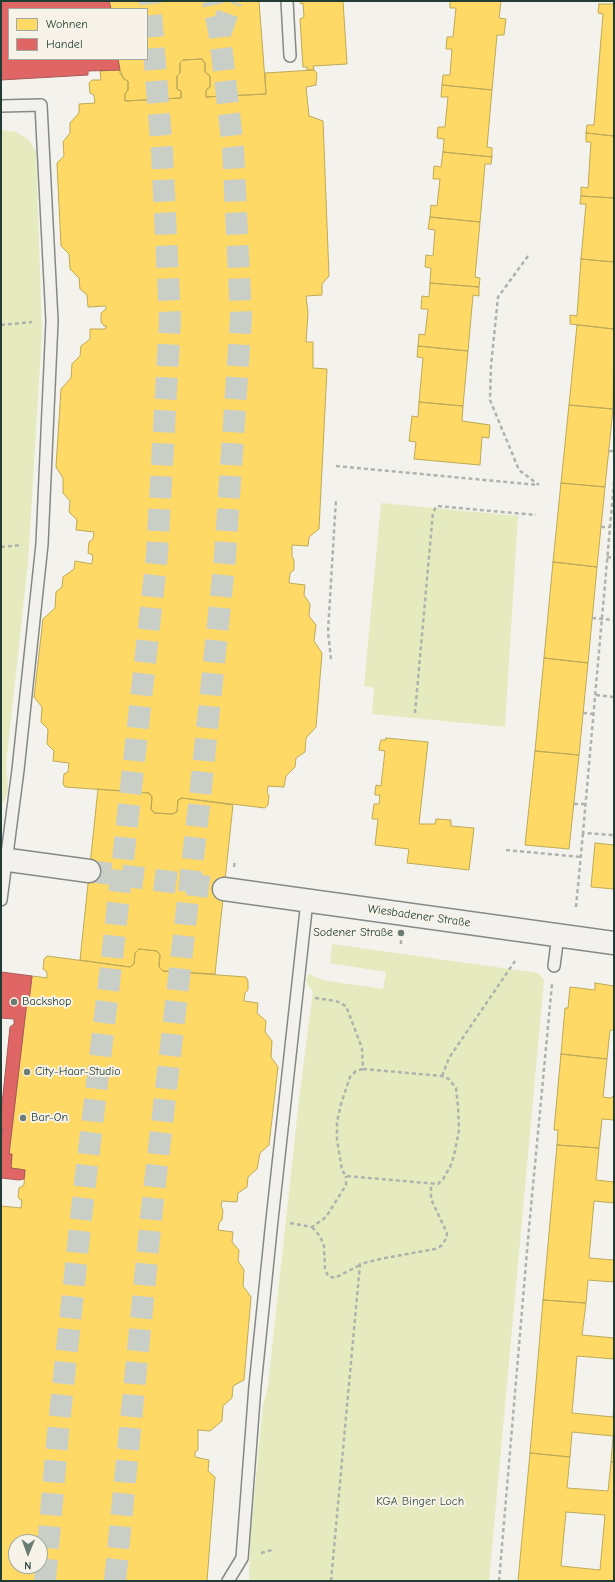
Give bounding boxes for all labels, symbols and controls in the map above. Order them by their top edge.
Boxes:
legend [8,8,148,60]
text: Wohnen [46,17,88,31]
text: Handel [46,37,83,51]
street label: Wiesbadener Straße [367,902,471,930]
place label: Sodener Straße [313,926,393,940]
marker: Sodener Straße [396,928,406,938]
place label: Backshop [22,995,71,1009]
marker: Backshop [9,997,19,1007]
place label: City-Haar-Studio [35,1065,120,1079]
marker: City-Haar-Studio [22,1067,32,1077]
place label: Bar-On [31,1111,68,1125]
marker: Bar-On [18,1113,28,1123]
park label: KGA Binger Loch [376,1495,464,1509]
north arrow [8,1534,48,1574]
text: N [24,1559,32,1572]

